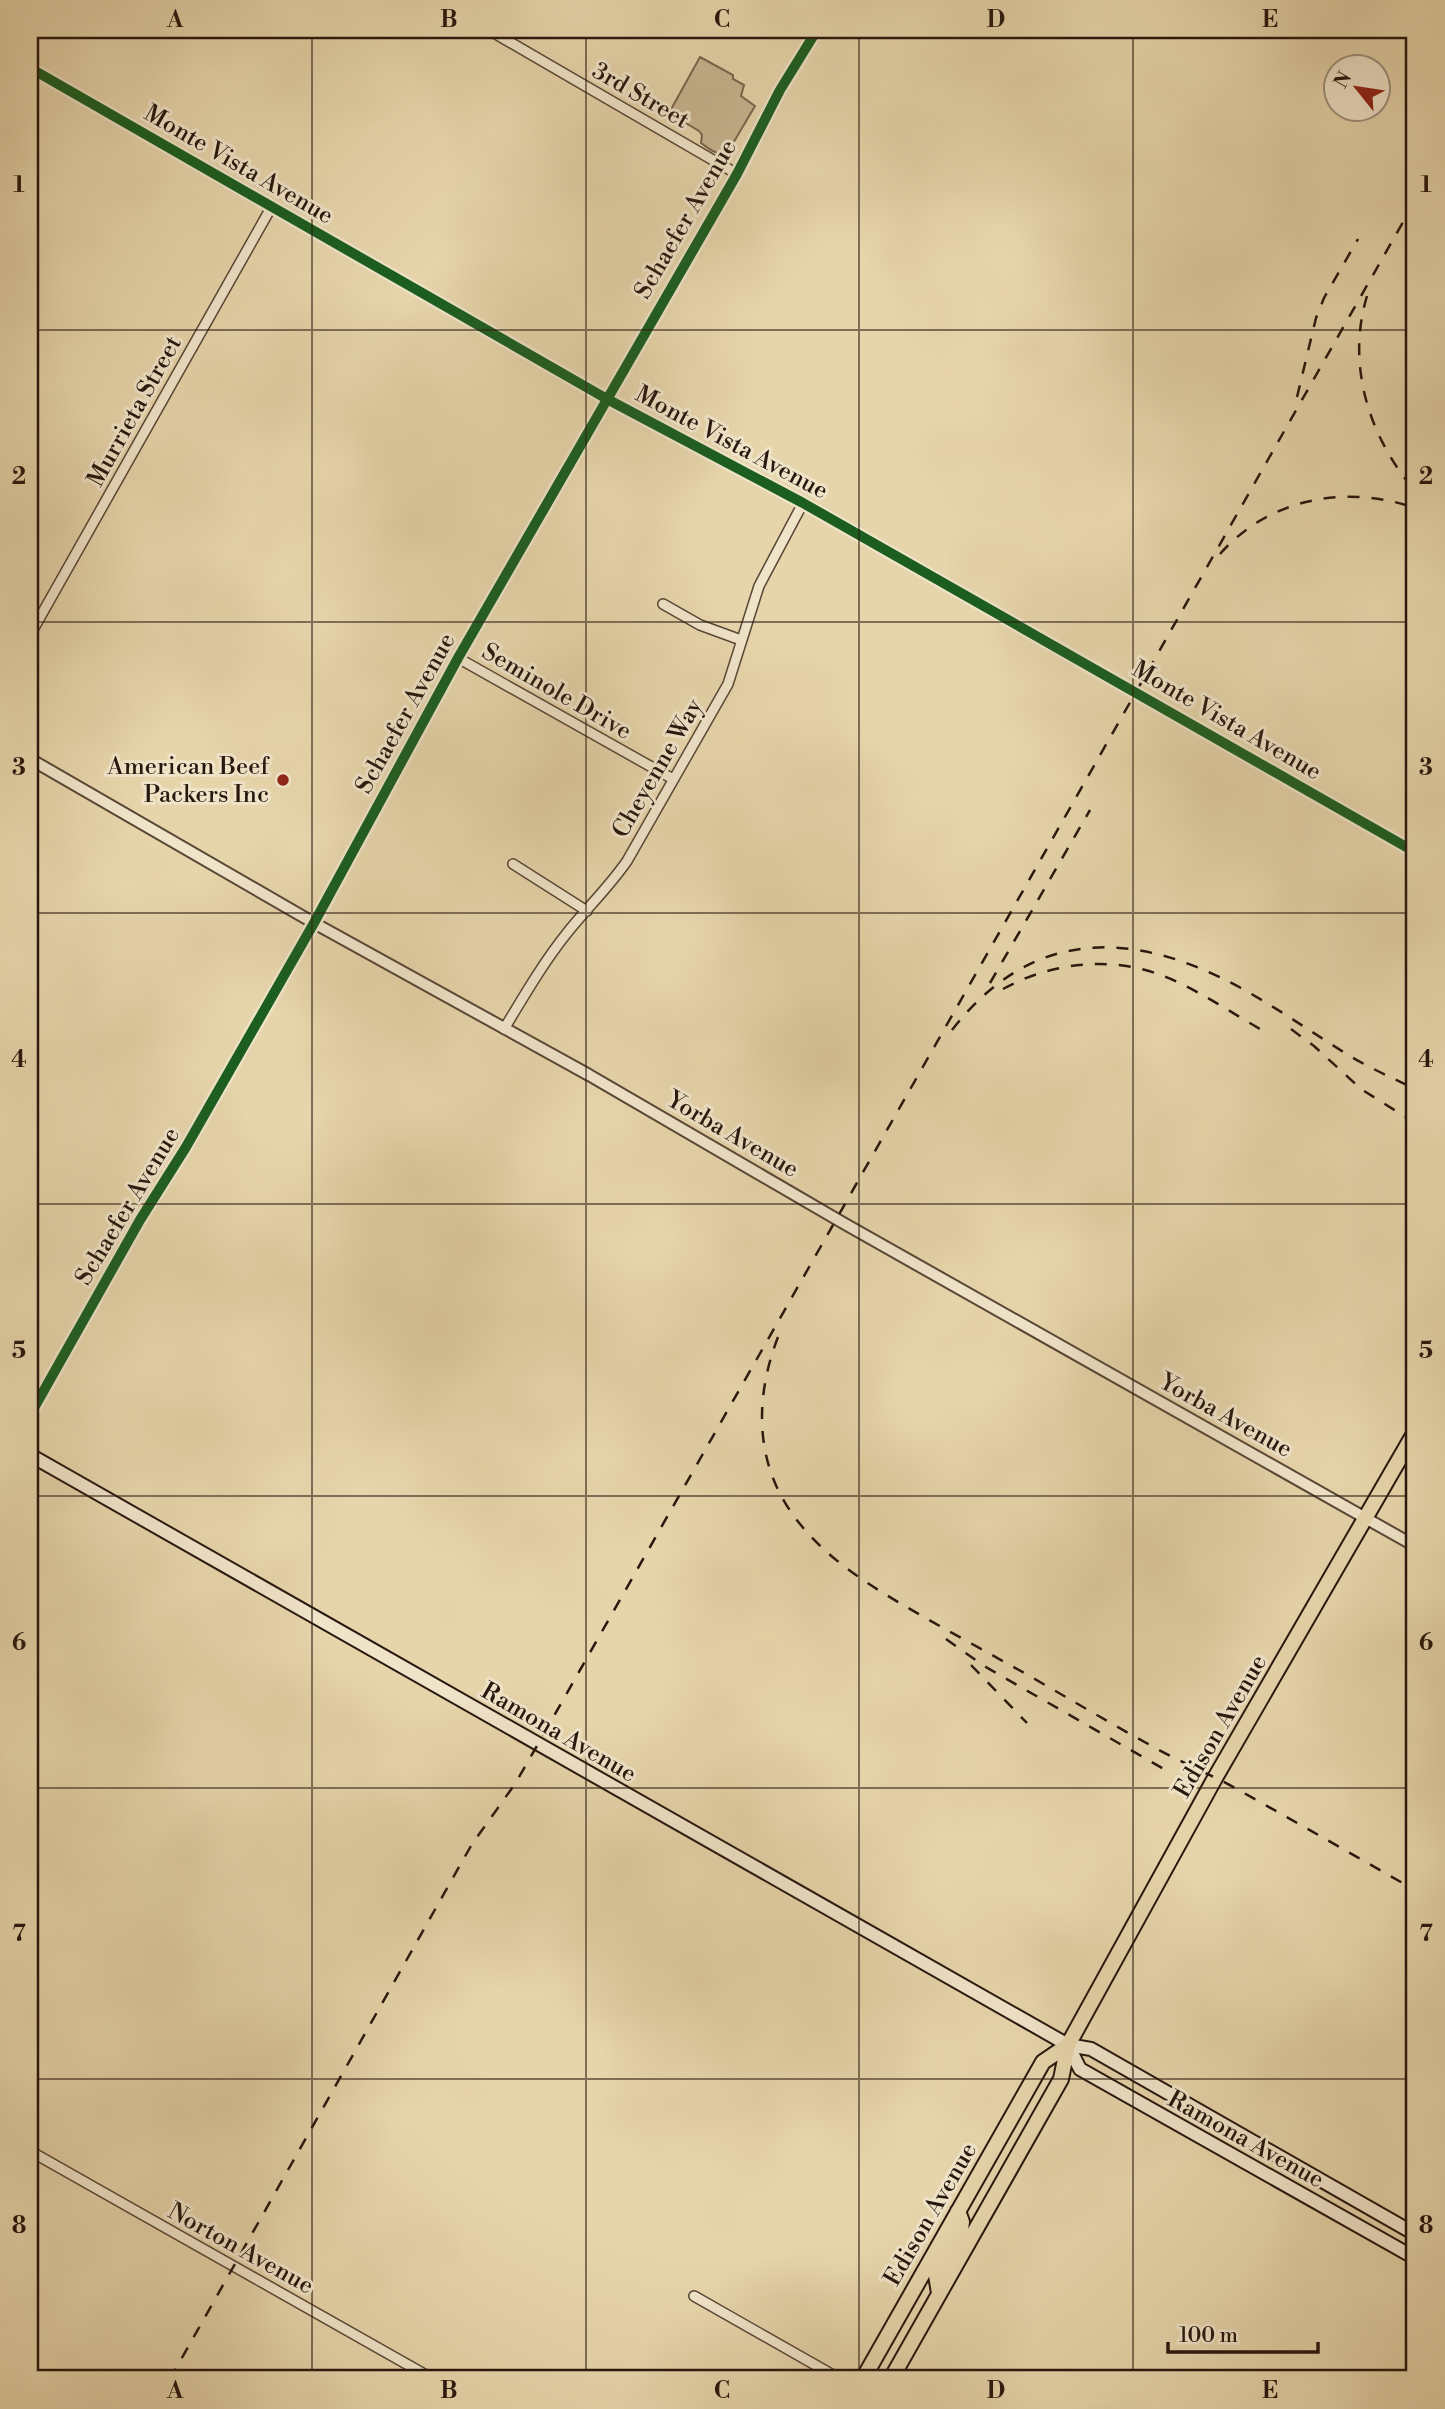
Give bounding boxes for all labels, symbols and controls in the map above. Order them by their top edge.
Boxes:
text: A [166,6,184,34]
text: B [440,6,458,34]
text: C [714,6,730,34]
text: D [987,6,1005,34]
text: E [1262,6,1278,34]
north arrow [1322,52,1392,122]
street label: 3rd Street [587,56,695,136]
text: N [1329,67,1357,93]
street label: Monte Vista Avenue [138,98,339,231]
street label: Schaefer Avenue [628,134,744,305]
text: 1 [13,171,25,199]
text: 1 [1420,171,1432,199]
street label: Murrieta Street [81,330,189,492]
street label: Monte Vista Avenue [630,379,833,506]
text: 2 [12,463,26,491]
text: 2 [1419,463,1433,491]
street label: Schaefer Avenue [349,628,462,799]
street label: Seminole Drive [476,637,637,747]
street label: Monte Vista Avenue [1126,654,1327,787]
street label: Cheyenne Way [606,693,710,843]
place label: American Beef Packers Inc [106,752,270,810]
text: 3 [12,754,26,782]
text: 3 [1419,754,1433,782]
marker: American Beef Packers Inc [275,772,291,788]
text: 4 [11,1046,27,1074]
text: 4 [1418,1046,1434,1074]
street label: Yorba Avenue [659,1084,804,1185]
street label: Schaefer Avenue [69,1122,187,1291]
text: 5 [12,1337,26,1365]
text: 5 [1419,1337,1433,1365]
street label: Yorba Avenue [1152,1366,1297,1465]
text: 6 [12,1629,26,1657]
text: 6 [1419,1629,1433,1657]
street label: Edison Avenue [1168,1650,1274,1803]
street label: Ramona Avenue [476,1676,641,1789]
text: 7 [12,1920,26,1948]
text: 7 [1419,1920,1433,1948]
street label: Ramona Avenue [1162,2085,1329,2195]
street label: Edison Avenue [878,2138,984,2291]
street label: Norton Avenue [162,2196,319,2301]
text: 8 [12,2212,26,2240]
text: 8 [1419,2212,1433,2240]
scale bar [1168,2311,1319,2355]
text: 100 m [1179,2323,1238,2349]
text: A [166,2377,184,2405]
text: B [440,2377,458,2405]
text: C [714,2377,730,2405]
text: D [987,2377,1005,2405]
text: E [1262,2377,1278,2405]

